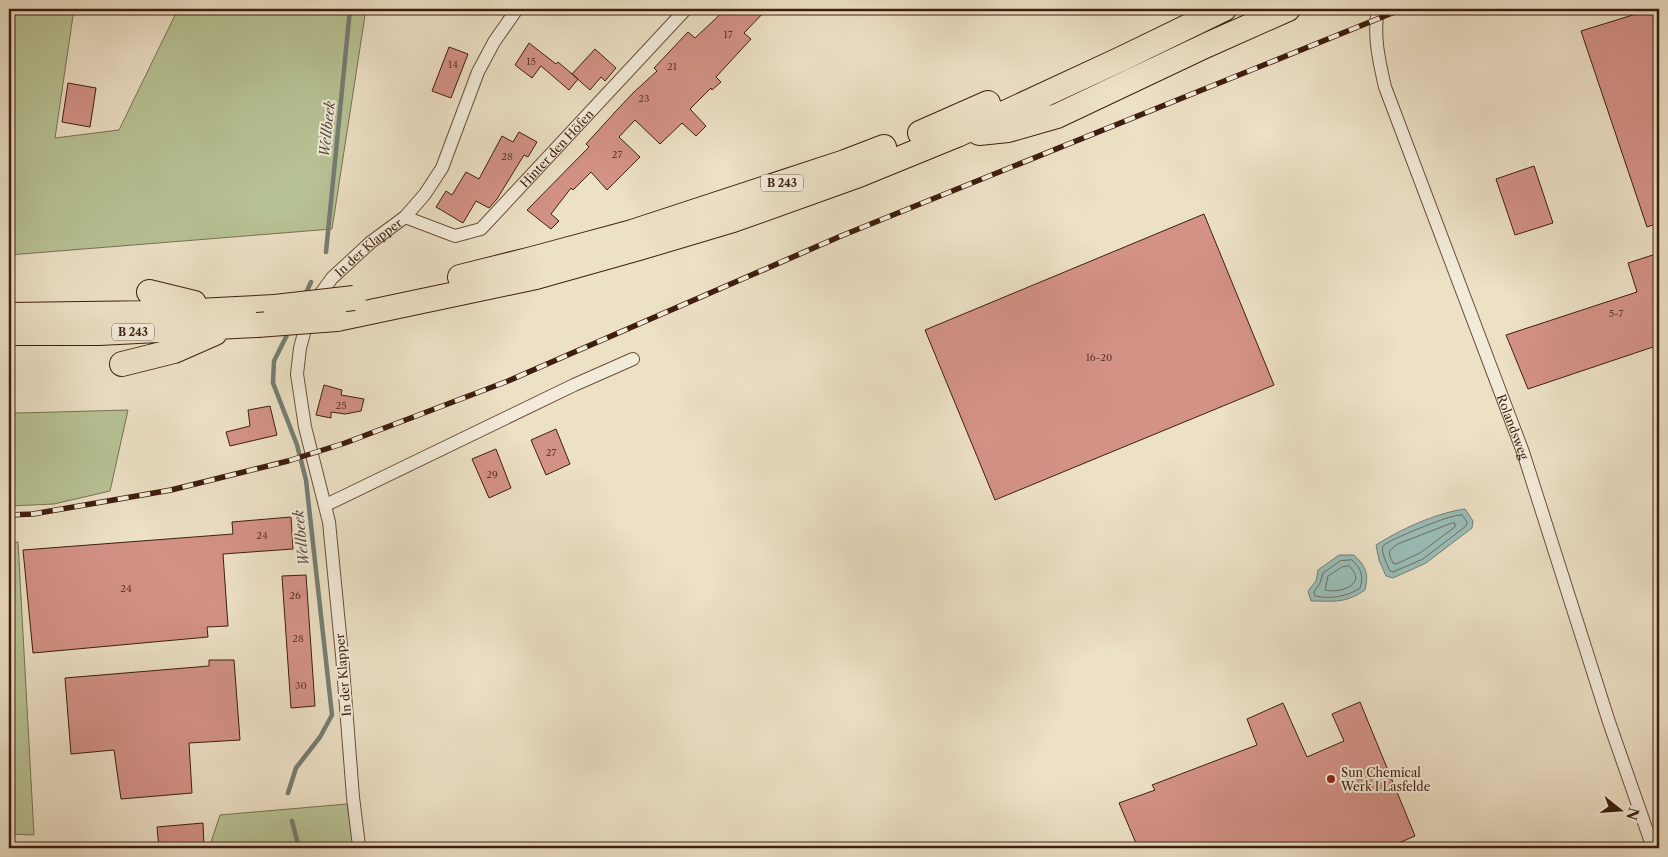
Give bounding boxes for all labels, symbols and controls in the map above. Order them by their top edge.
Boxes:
house number: 17 [723,28,733,41]
house number: 15 [526,55,536,68]
house number: 14 [448,58,458,71]
house number: 21 [667,60,678,73]
house number: 23 [638,92,650,105]
water label: Wellbeek [315,99,339,158]
street label: Hinter den Höfen [516,106,597,190]
house number: 27 [612,148,622,161]
house number: 28 [501,150,513,163]
road number: B 243 [761,174,803,192]
street label: In der Klapper [331,215,405,279]
house number: 5-7 [1609,307,1623,320]
road number: B 243 [112,324,154,341]
house number: 16-20 [1086,351,1112,364]
street label: Rolandsweg [1494,392,1533,462]
house number: 25 [335,399,347,412]
house number: 27 [546,446,556,459]
house number: 29 [486,468,498,481]
water label: Wellbeek [289,508,313,567]
house number: 24 [256,529,268,542]
house number: 24 [120,582,132,595]
house number: 26 [289,589,301,602]
house number: 28 [292,632,304,645]
street label: In der Klapper [332,633,354,717]
house number: 30 [295,679,307,692]
place label: Sun Chemical Werk I Lasfelde [1340,765,1431,794]
marker: Sun Chemical Werk I Lasfelde [1325,773,1337,785]
north arrow [1596,784,1646,834]
text: N [1622,805,1643,822]

